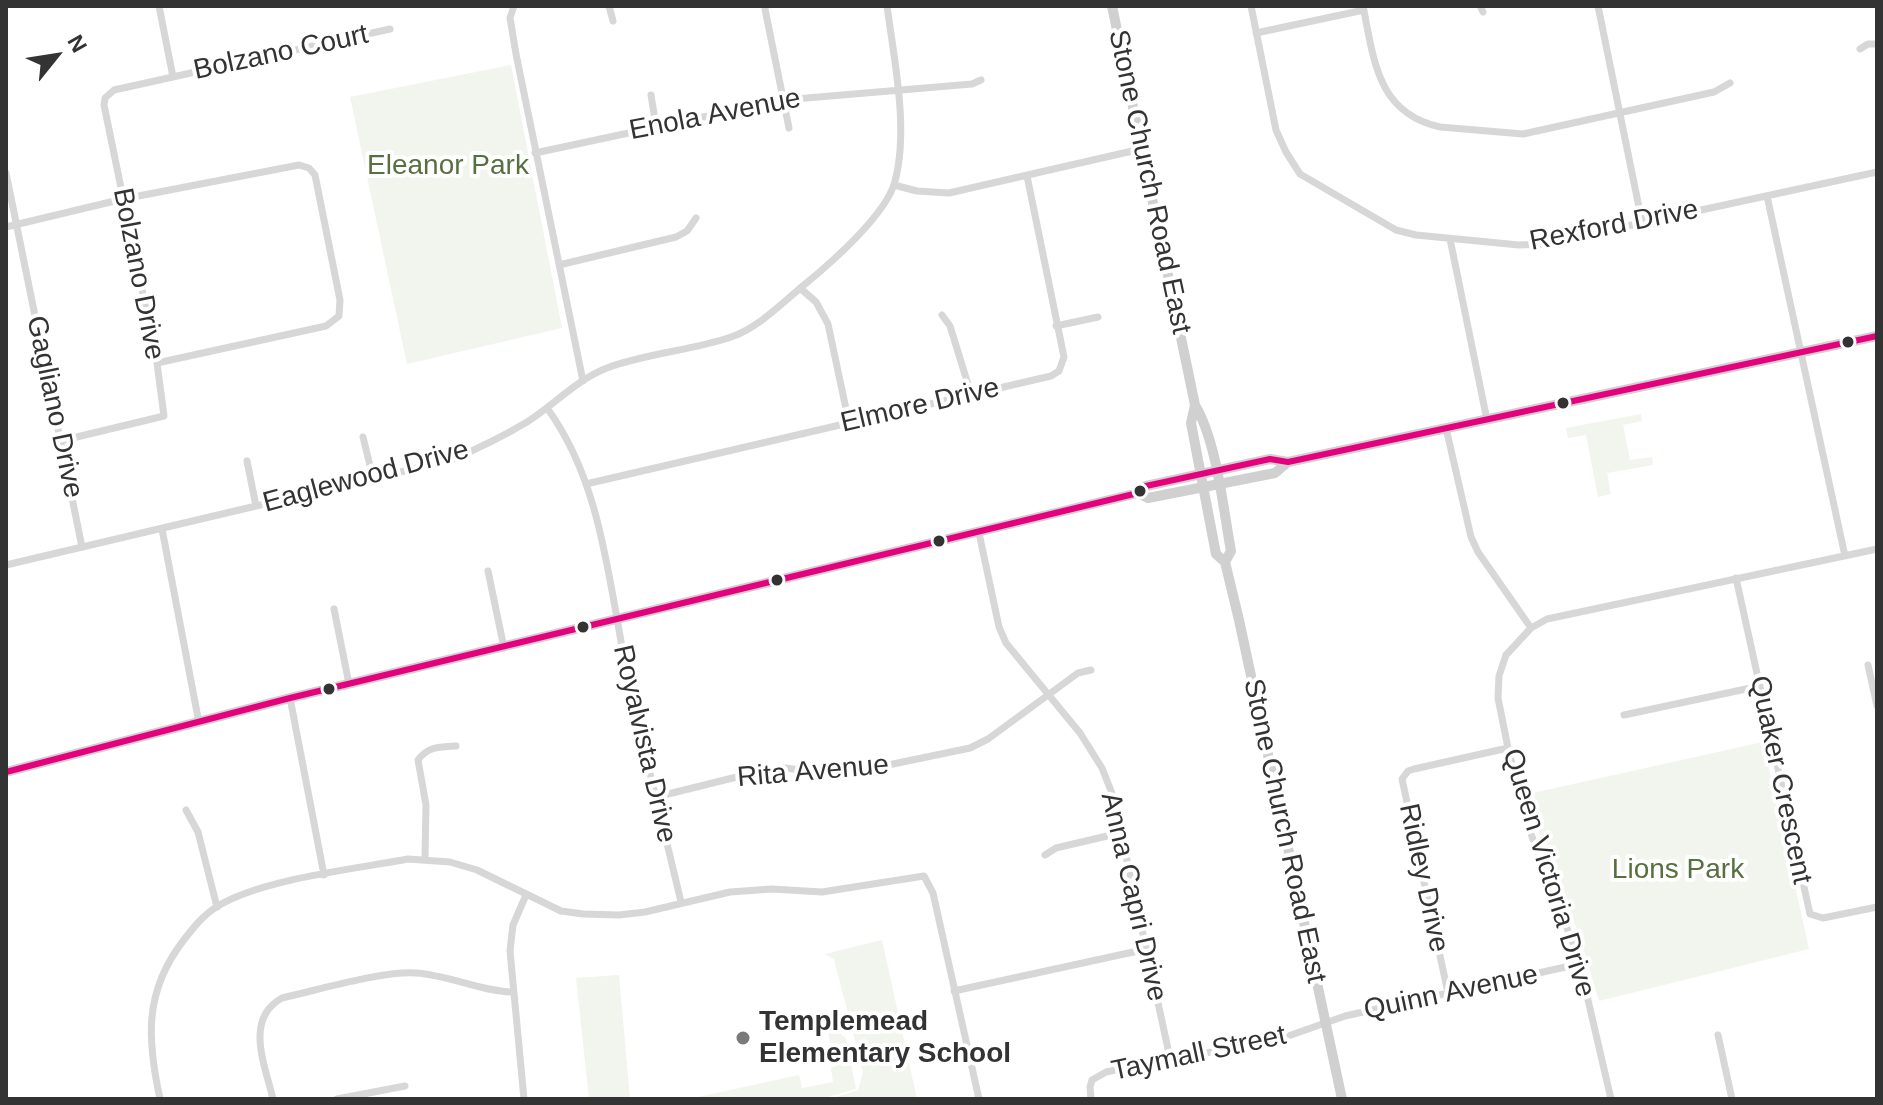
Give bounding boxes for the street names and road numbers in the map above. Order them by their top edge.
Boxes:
street label: Bolzano Court [191,18,371,88]
street label: Stone Church Road East [1100,27,1198,337]
street label: Enola Avenue [626,82,804,148]
street label: Bolzano Drive [105,185,171,363]
street label: Rexford Drive [1527,193,1701,259]
street label: Gagliano Drive [18,313,90,501]
street label: Elmore Drive [837,371,1003,441]
street label: Eaglewood Drive [259,433,473,521]
street label: Royalvista Drive [605,642,683,846]
street label: Quaker Crescent [1742,673,1818,887]
street label: Stone Church Road East [1235,676,1333,986]
street label: Queen Victoria Drive [1494,745,1602,1001]
street label: Rita Avenue [736,749,890,795]
street label: Anna Capri Drive [1093,789,1173,1005]
street label: Ridley Drive [1391,801,1455,955]
street label: Quinn Avenue [1361,958,1541,1028]
street label: Taymall Street [1109,1019,1289,1089]

